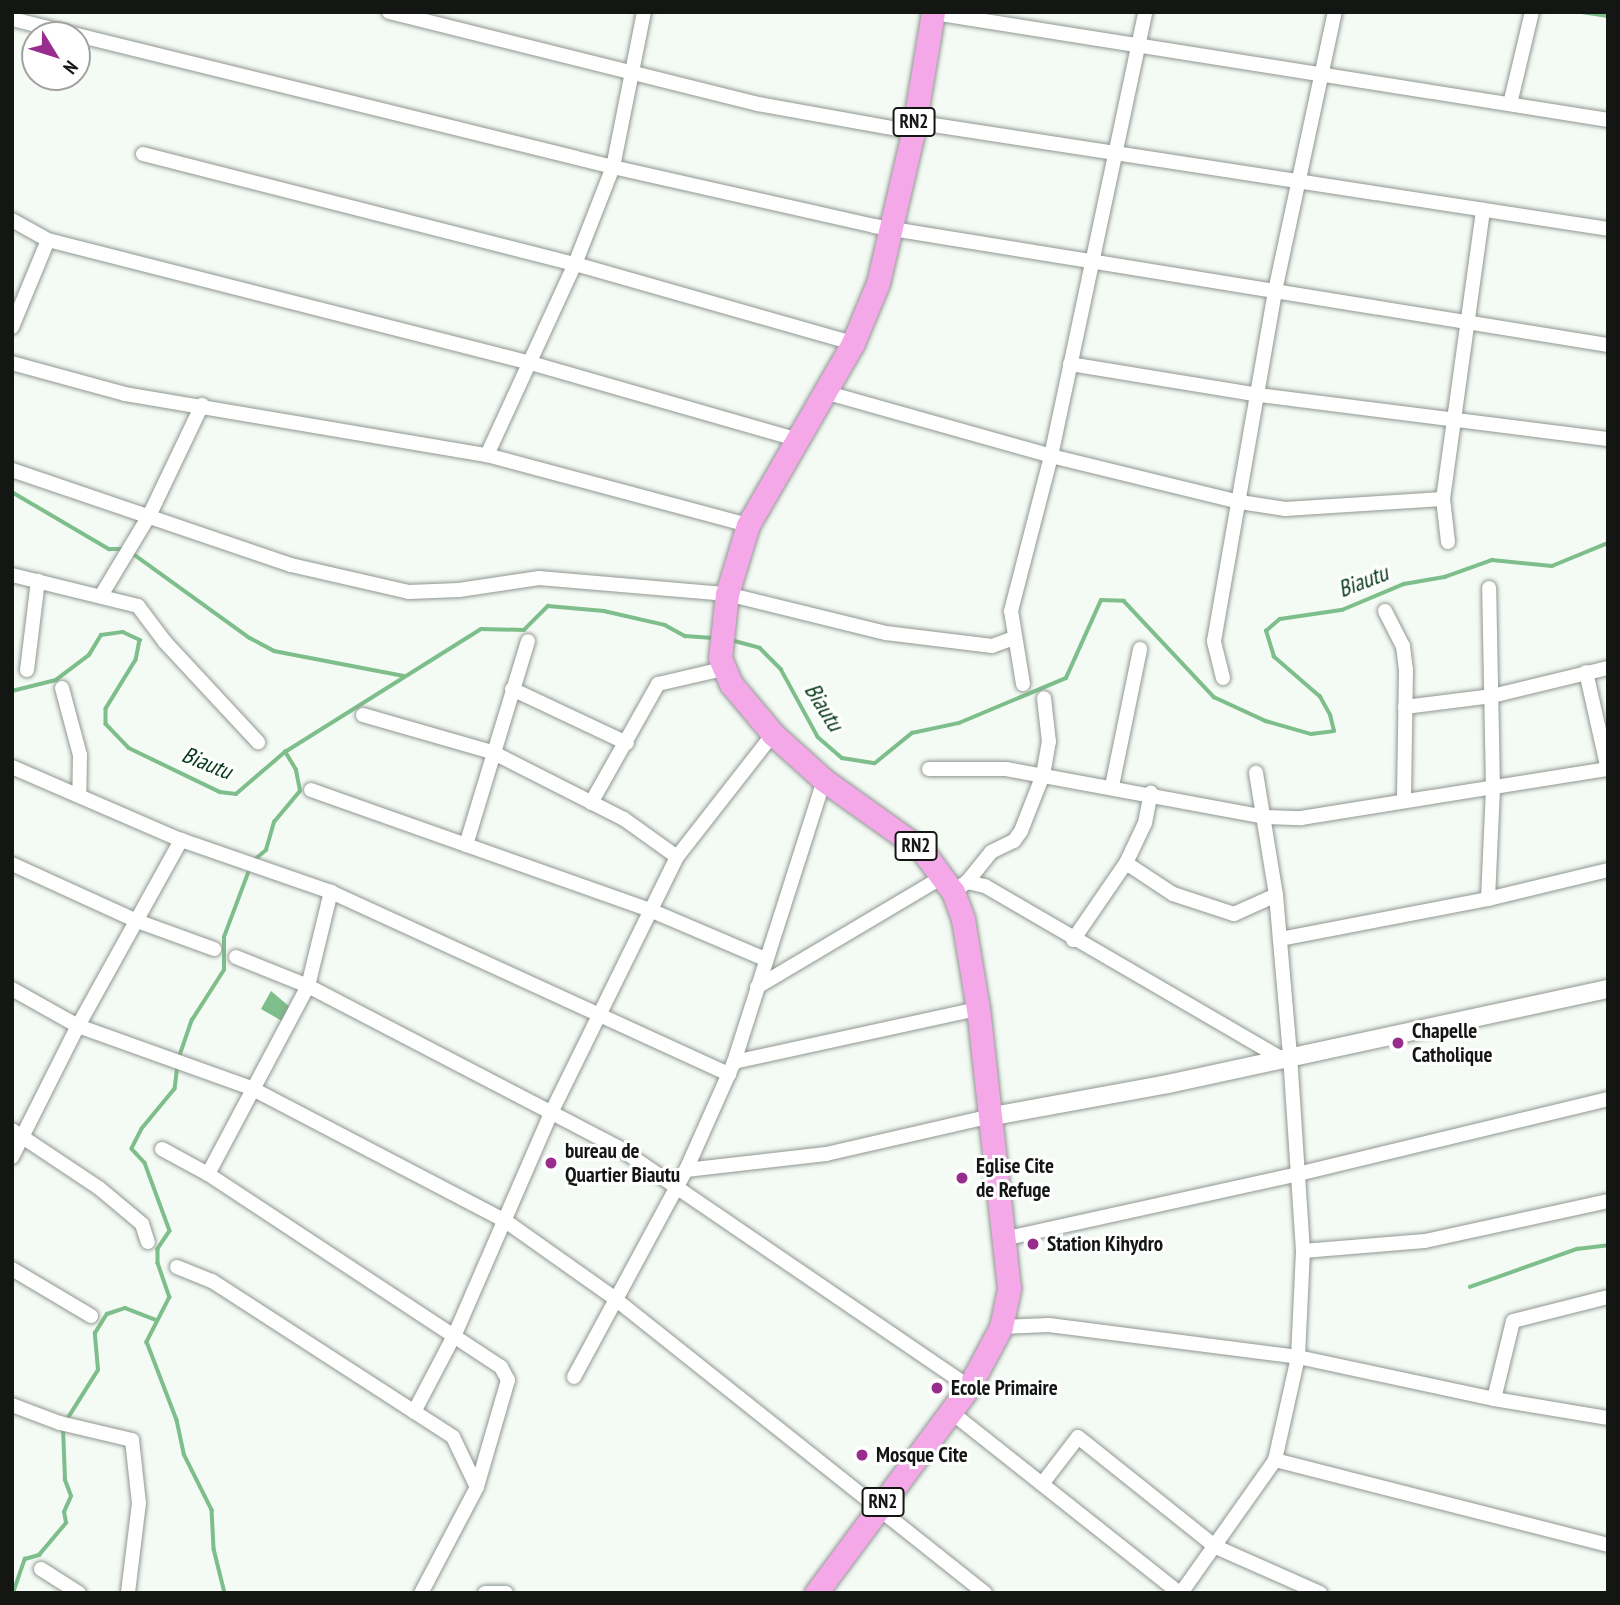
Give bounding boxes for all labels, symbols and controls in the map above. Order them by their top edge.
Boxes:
north arrow [21,21,91,91]
text: N [58,56,84,79]
road number: RN2 [891,106,937,138]
water label: Biautu [1334,559,1392,603]
water label: Biautu [799,678,849,736]
water label: Biautu [178,741,236,785]
road number: RN2 [893,831,939,862]
place label: Chapelle Catholique [1412,1018,1492,1068]
marker: Chapelle Catholique [1390,1035,1406,1051]
place label: bureau de Quartier Biautu [565,1138,680,1188]
place label: Eglise Cite de Refuge [976,1153,1054,1203]
marker: bureau de Quartier Biautu [543,1155,559,1171]
marker: Eglise Cite de Refuge [954,1170,970,1186]
place label: Station Kihydro [1047,1231,1163,1257]
marker: Station Kihydro [1025,1236,1041,1252]
place label: Ecole Primaire [951,1375,1058,1401]
marker: Ecole Primaire [929,1380,945,1396]
place label: Mosque Cite [876,1442,968,1468]
marker: Mosque Cite [854,1447,870,1463]
road number: RN2 [860,1486,906,1518]

